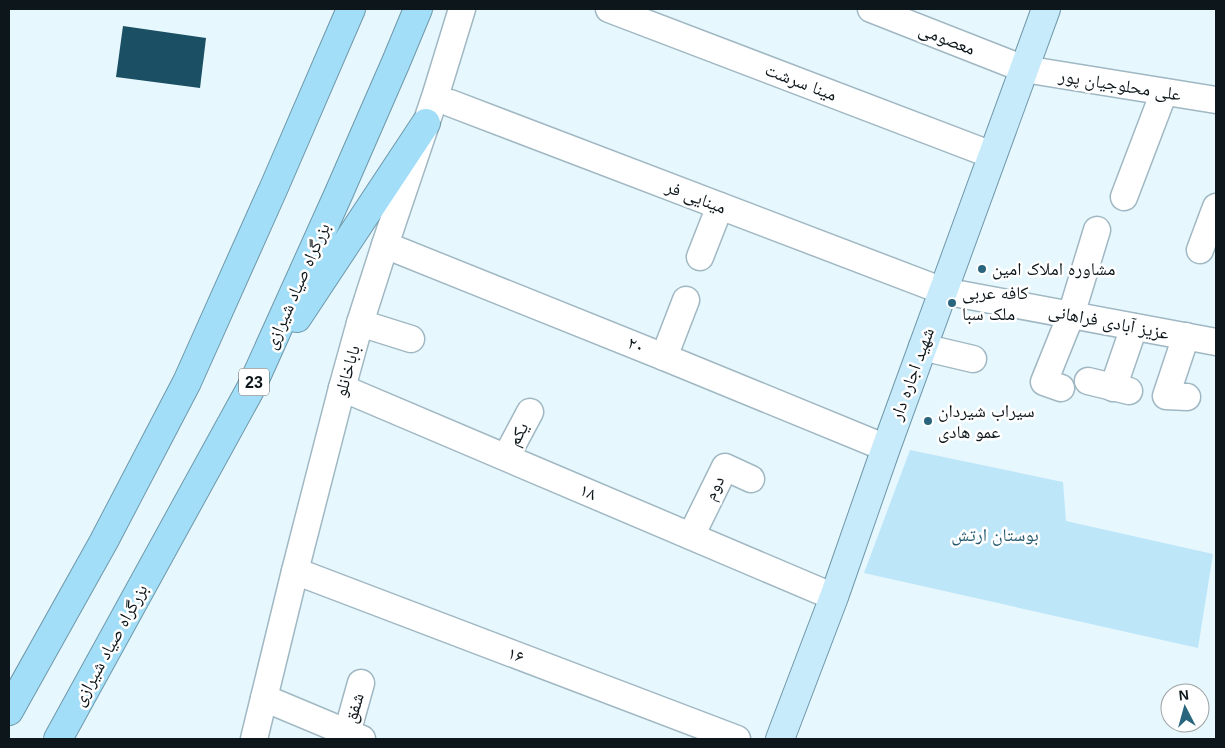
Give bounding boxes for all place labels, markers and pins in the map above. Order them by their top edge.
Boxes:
place label: مشاوره املاک امین [992,259,1115,280]
marker: مشاوره املاک امین [976,263,988,275]
place label: کافه عربی ملک سبا [962,283,1029,325]
marker: کافه عربی ملک سبا [946,297,958,309]
place label: سیراب شیردان عمو هادی [938,401,1035,443]
marker: سیراب شیردان عمو هادی [922,415,934,427]

